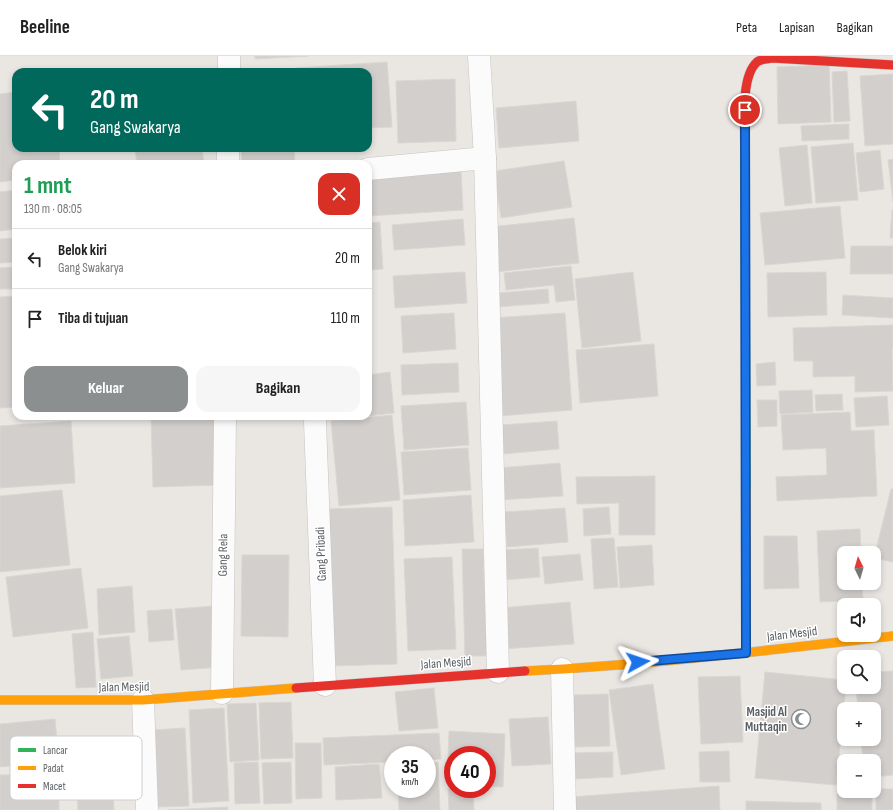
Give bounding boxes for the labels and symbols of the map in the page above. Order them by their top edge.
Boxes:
pin [728,93,762,127]
street label: Gang Pribadi [312,527,330,581]
street label: Gang Rela [215,533,231,577]
north arrow [837,546,881,590]
street label: Jalan Mesjid [765,623,818,645]
position arrow [617,641,659,683]
street label: Jalan Mesjid [419,653,472,673]
street label: Jalan Mesjid [98,679,149,695]
place label: Masjid Al Muttaqin [745,704,787,735]
mosque icon: Masjid Al Muttaqin [790,708,812,730]
legend [10,736,142,800]
text: Lancar [43,744,68,757]
speed limit sign: 40 [444,746,496,798]
text: Padat [43,762,65,775]
text: Macet [43,780,67,793]

